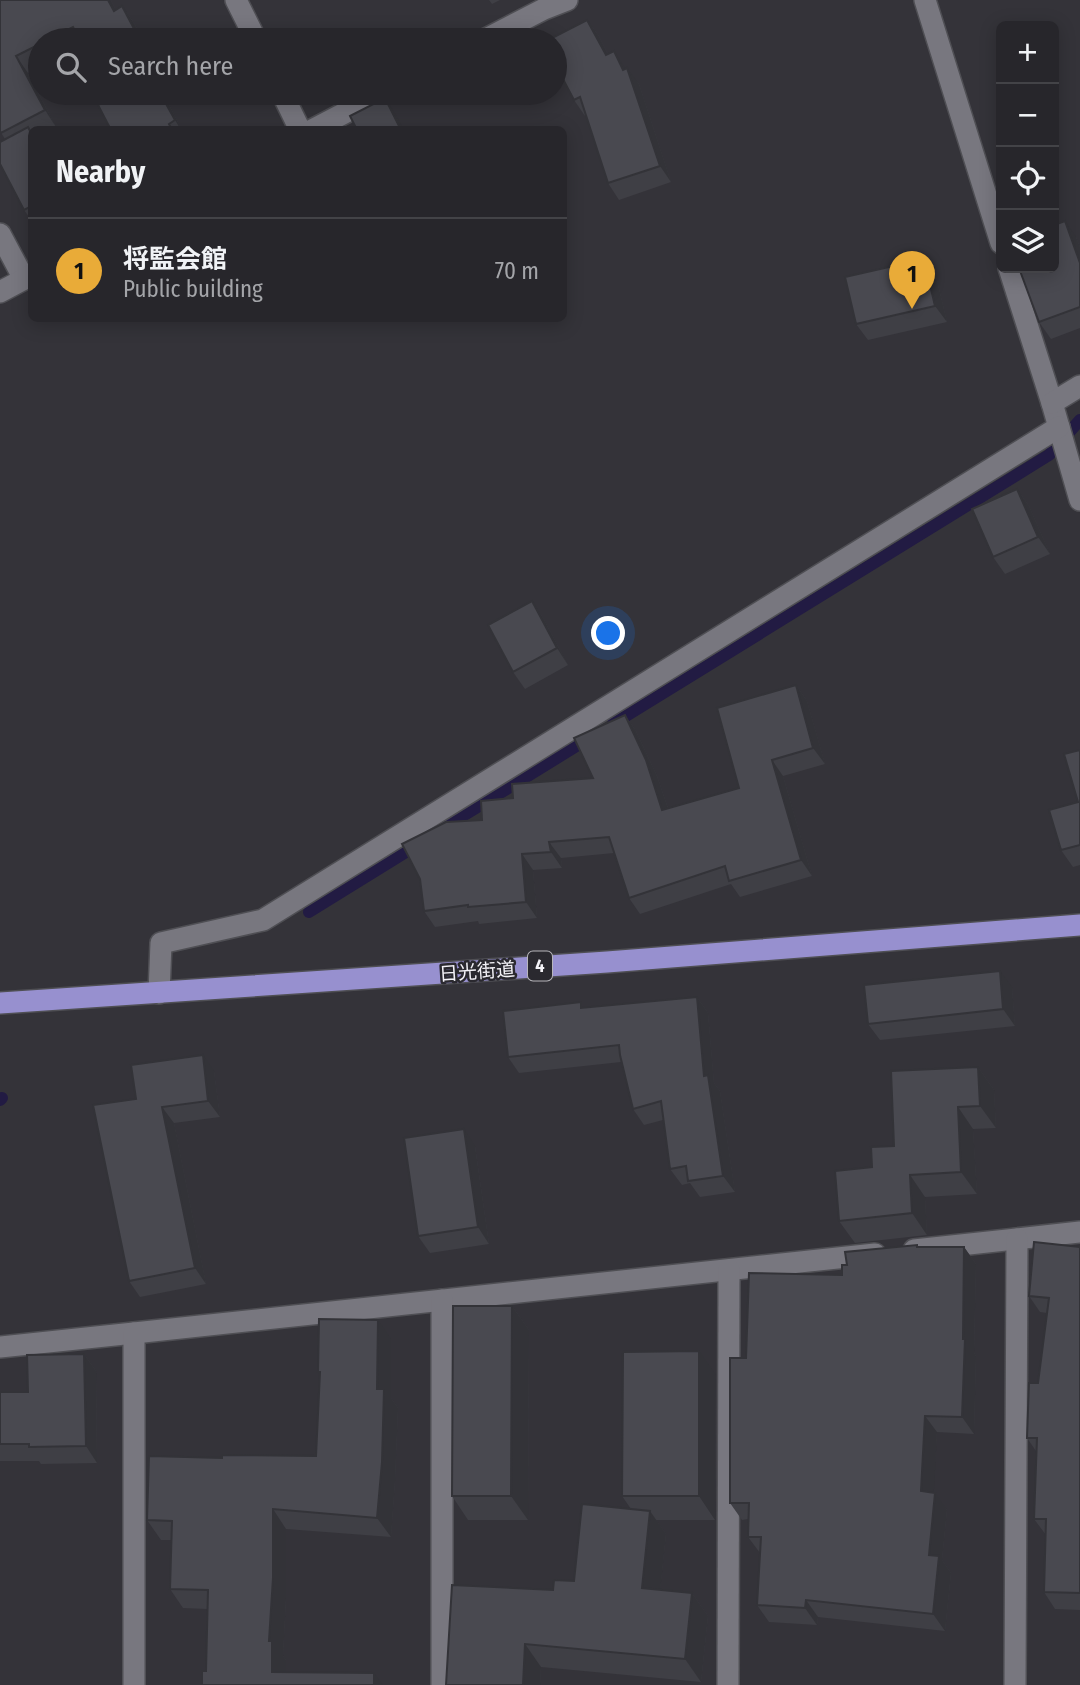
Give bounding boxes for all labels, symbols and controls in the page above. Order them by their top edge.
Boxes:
map controls [996,21,1059,273]
button: + [996,21,1059,84]
search box [28,28,567,105]
icon: search [52,48,90,86]
text: Search here [108,51,233,82]
button: − [996,84,1059,147]
button: locate [996,147,1059,210]
text: Nearby [56,154,145,190]
button: layers [996,210,1059,273]
text: 将監会館 [123,244,227,275]
pin: 1 [889,251,935,309]
text: 1 [74,257,84,285]
text: 70 m [495,257,539,285]
text: Public building [123,275,263,303]
your location [591,616,625,650]
road number: 4 [528,951,552,981]
street label: 日光街道 [438,957,516,986]

